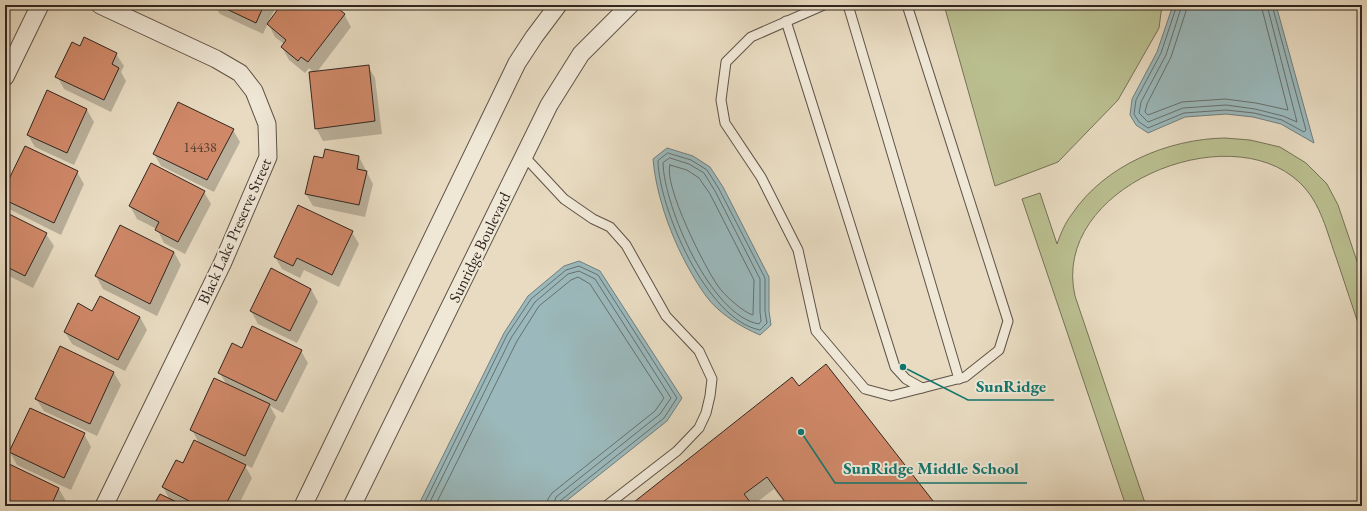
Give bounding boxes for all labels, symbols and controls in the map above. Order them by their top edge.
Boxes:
house number: 14438 [183,138,217,156]
street label: Black Lake Preserve Street [193,155,276,308]
street label: Sunridge Boulevard [444,188,516,306]
callout: SunRidge [968,371,1054,400]
text: SunRidge [976,375,1046,397]
callout: SunRidge Middle School [835,454,1027,483]
text: SunRidge Middle School [843,457,1019,479]

